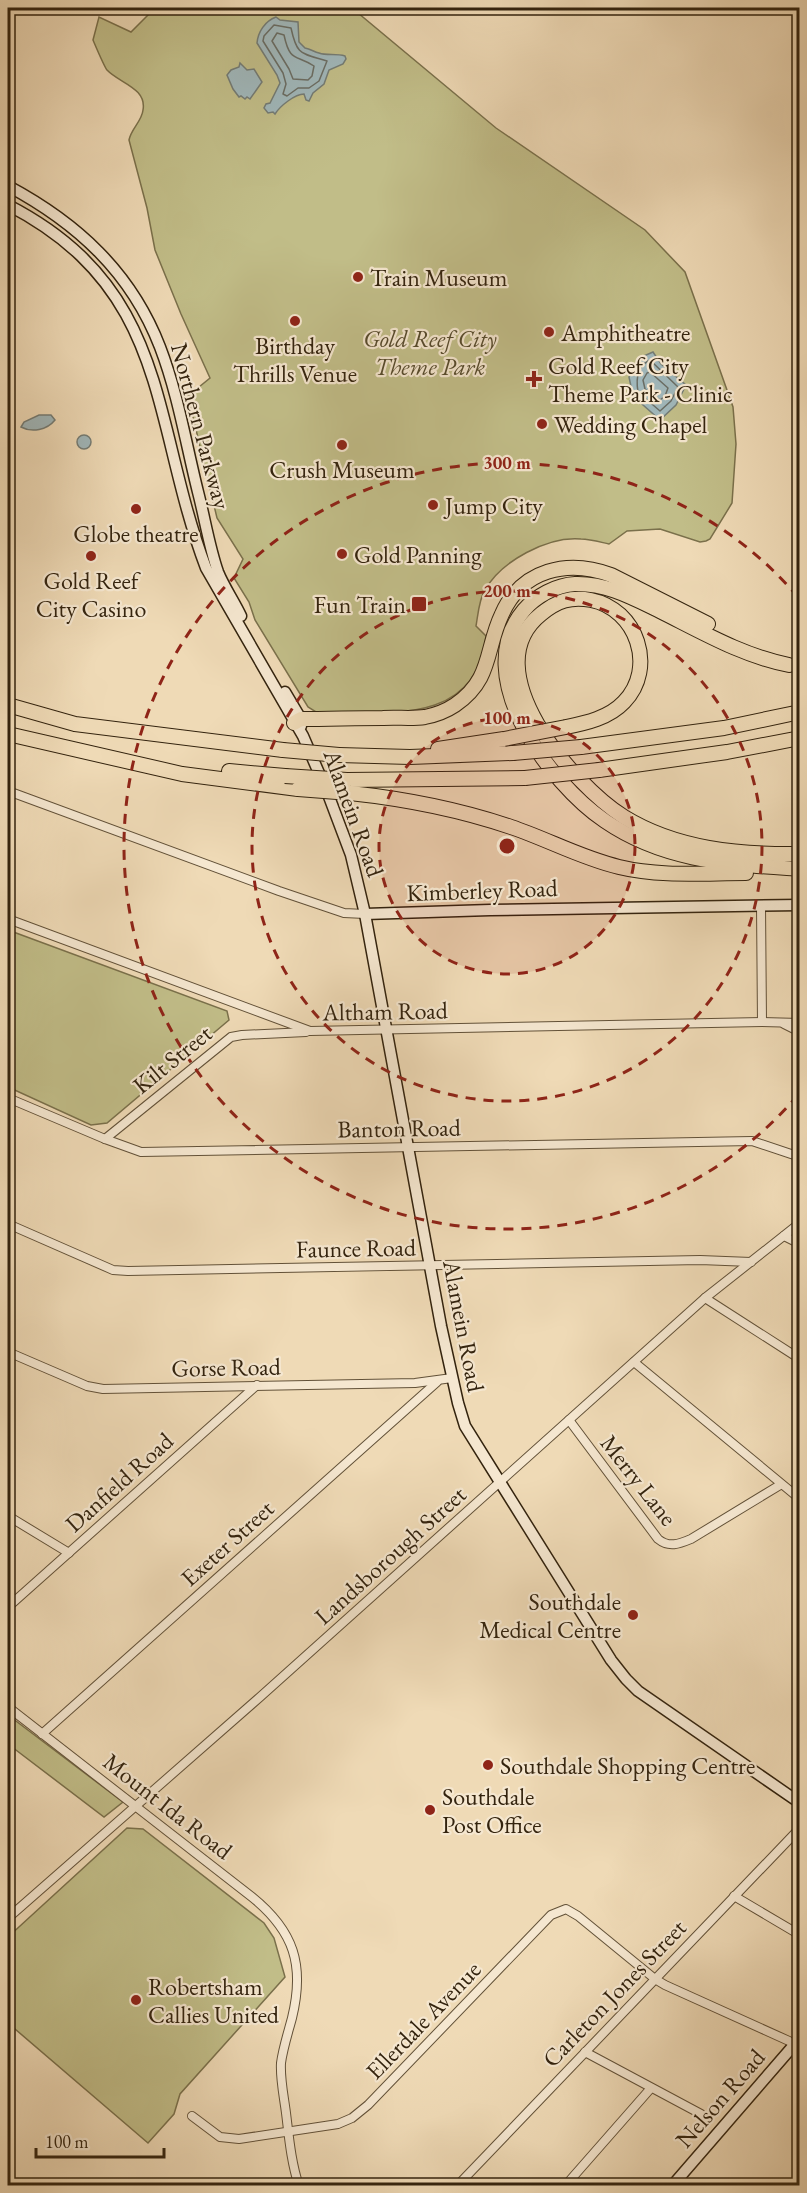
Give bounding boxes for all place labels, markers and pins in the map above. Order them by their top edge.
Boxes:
place label: Train Museum [370,262,508,293]
marker: Train Museum [351,270,365,284]
marker: Birthday Thrills Venue [288,314,302,328]
place label: Amphitheatre [560,317,690,348]
marker: Amphitheatre [542,325,556,339]
place label: Birthday Thrills Venue [233,330,357,389]
place label: Gold Reef City Theme Park - Clinic [548,350,733,409]
marker: Gold Reef City Theme Park - Clinic [525,370,543,388]
place label: Wedding Chapel [554,409,708,440]
marker: Wedding Chapel [535,417,549,431]
marker: Crush Museum [335,438,349,452]
place label: Crush Museum [269,454,415,485]
place label: Jump City [443,490,543,521]
marker: Jump City [426,498,440,512]
marker: Globe theatre [129,502,143,516]
place label: Globe theatre [73,518,199,549]
place label: Gold Panning [354,539,482,570]
marker: Gold Panning [335,547,349,561]
marker: Gold Reef City Casino [84,549,98,563]
place label: Gold Reef City Casino [36,565,146,624]
place label: Fun Train [314,589,406,620]
marker: Fun Train [410,595,428,613]
centre of rings [497,836,517,856]
place label: Southdale Medical Centre [479,1586,621,1645]
marker: Southdale Medical Centre [626,1608,640,1622]
place label: Southdale Shopping Centre [500,1750,755,1781]
marker: Southdale Shopping Centre [481,1758,495,1772]
place label: Southdale Post Office [442,1781,542,1840]
marker: Southdale Post Office [423,1803,437,1817]
place label: Robertsham Callies United [148,1971,280,2030]
marker: Robertsham Callies United [129,1993,143,2007]

